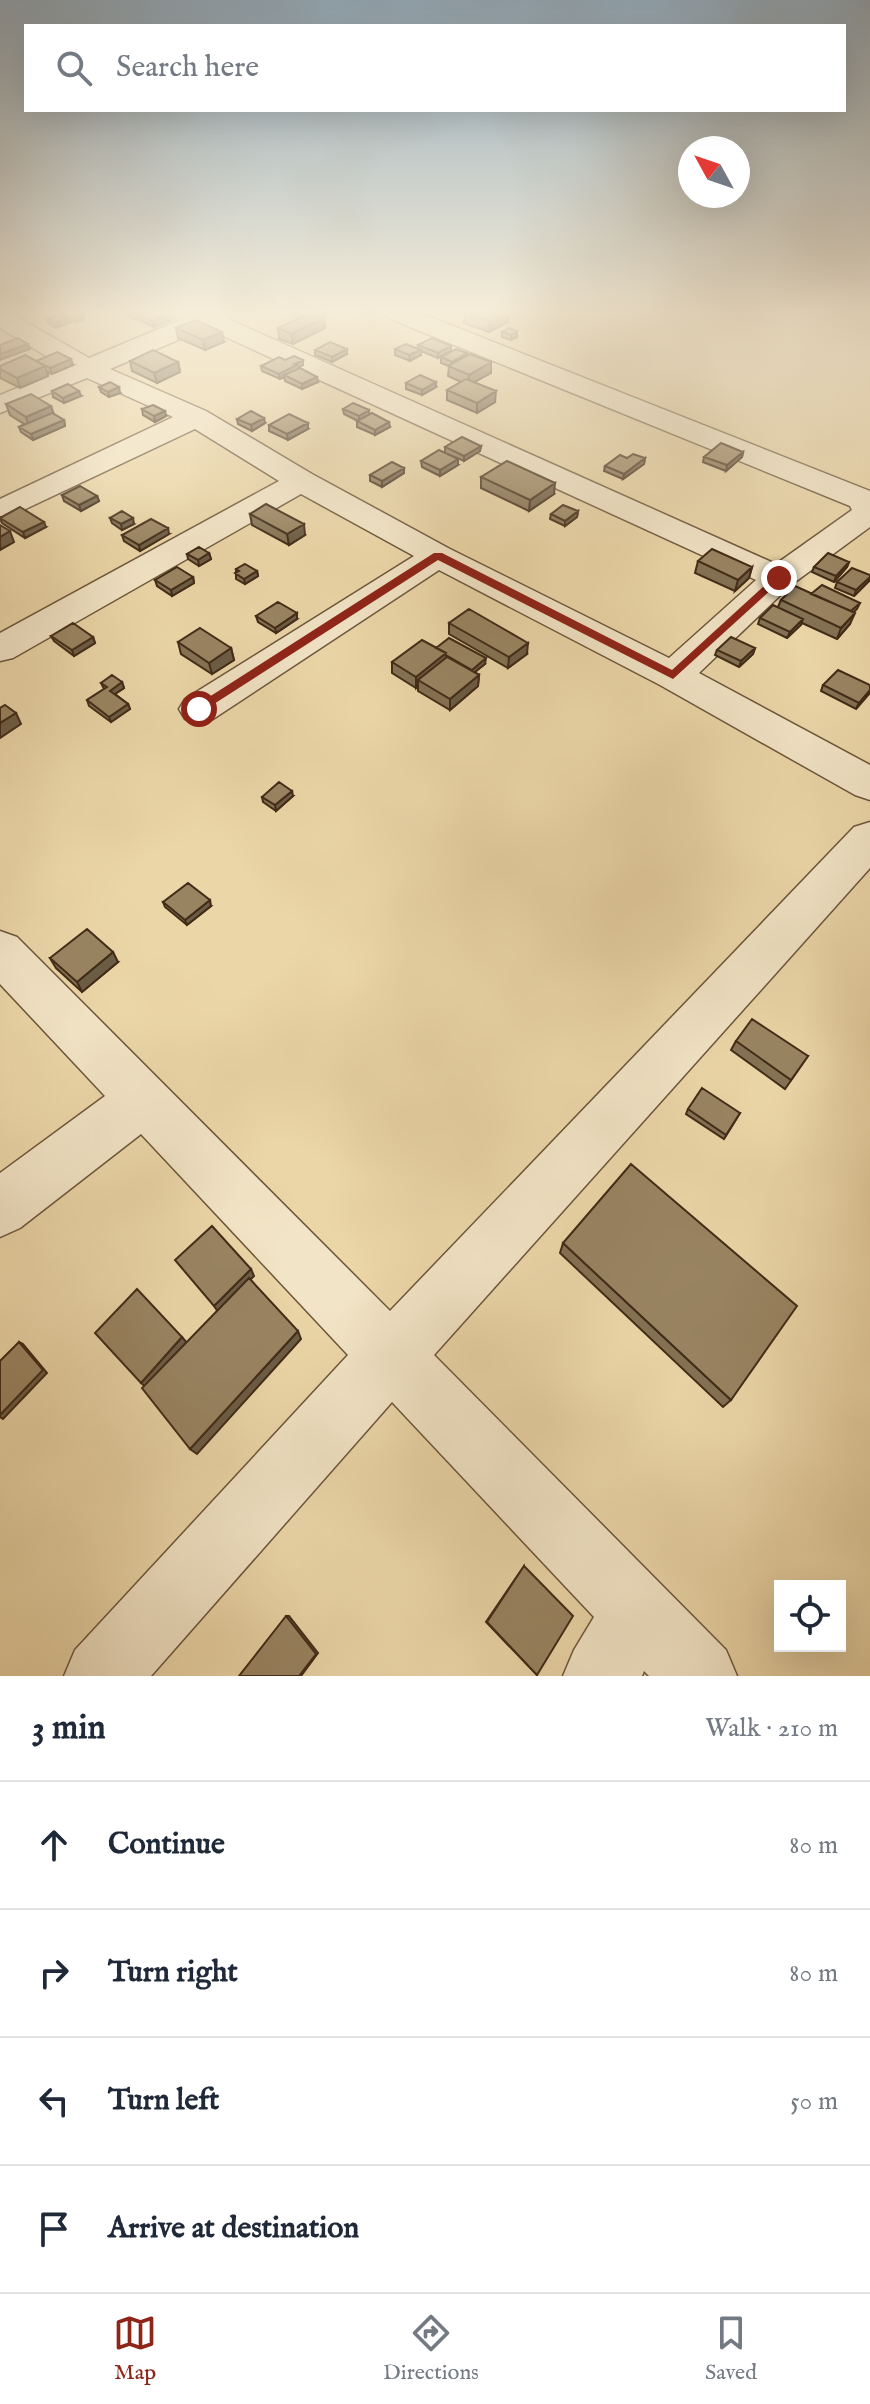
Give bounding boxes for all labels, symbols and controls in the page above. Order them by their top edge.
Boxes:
search box [24,24,846,112]
icon: search [52,46,96,90]
text: Search here [116,49,259,87]
north arrow [678,136,750,208]
route end [761,560,797,596]
route start [181,691,217,727]
map controls [774,1580,846,1652]
button: locate [774,1580,846,1652]
text: 3 min [32,1707,106,1750]
text: Walk · 210 m [705,1712,838,1745]
icon: ahead [32,1823,76,1867]
text: Continue [108,1826,225,1864]
text: 80 m [789,1829,838,1862]
icon: right [32,1951,76,1995]
text: Turn right [108,1954,238,1992]
text: 80 m [789,1957,838,1990]
icon: left [32,2079,76,2123]
text: Turn left [108,2082,219,2120]
text: 50 m [790,2085,838,2118]
icon: arrive [32,2207,76,2251]
text: Arrive at destination [108,2210,359,2248]
tab: Map [113,2311,157,2387]
tab: Directions [383,2311,479,2387]
tab: Saved [705,2311,757,2387]

